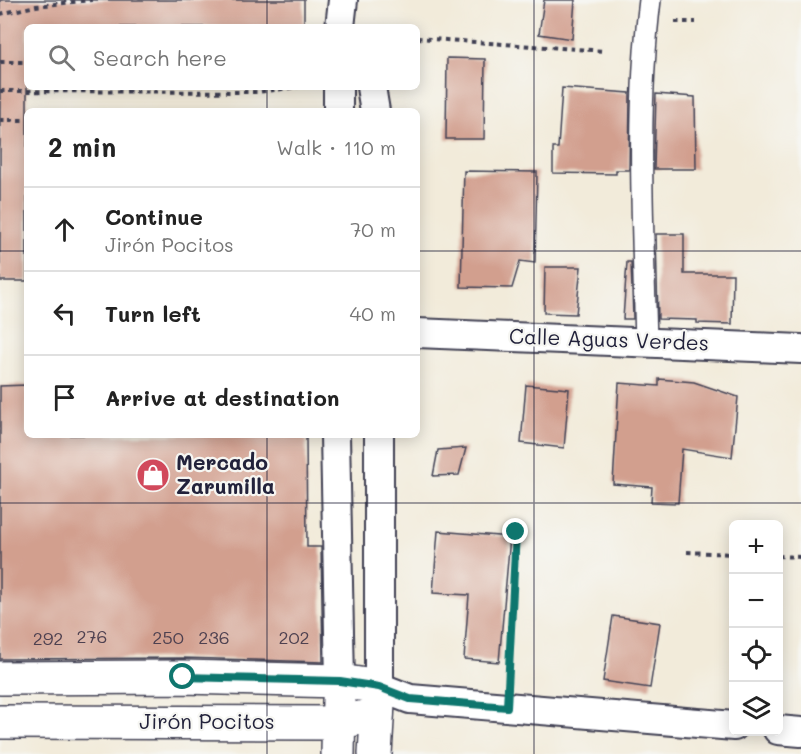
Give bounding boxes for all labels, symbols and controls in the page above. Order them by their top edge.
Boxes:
search box [24,24,420,90]
icon: search [45,41,78,74]
text: Search here [93,43,227,72]
text: 2 min [48,130,116,164]
text: Walk · 110 m [276,134,396,160]
text: Continue [105,202,203,231]
icon: ahead [48,213,81,246]
text: 70 m [350,216,396,242]
text: Jirón Pocitos [105,231,234,257]
icon: left [48,297,81,330]
text: Turn left [105,299,201,328]
text: 40 m [350,300,396,326]
street label: Calle Aguas Verdes [509,322,710,355]
icon: arrive [48,381,81,414]
text: Arrive at destination [105,383,340,412]
place label: Mercado Zarumilla [176,448,275,499]
shop icon: Mercado Zarumilla [135,457,171,493]
route end [502,518,528,544]
map controls [729,520,783,736]
button: + [729,520,783,574]
button: − [729,574,783,628]
house number: 276 [77,624,107,648]
house number: 250 [152,625,184,649]
house number: 236 [198,625,230,649]
house number: 202 [278,625,310,649]
house number: 292 [33,626,63,650]
button: locate [729,628,783,682]
route start [169,663,195,689]
button: layers [729,682,783,736]
street label: Jirón Pocitos [139,707,275,734]

